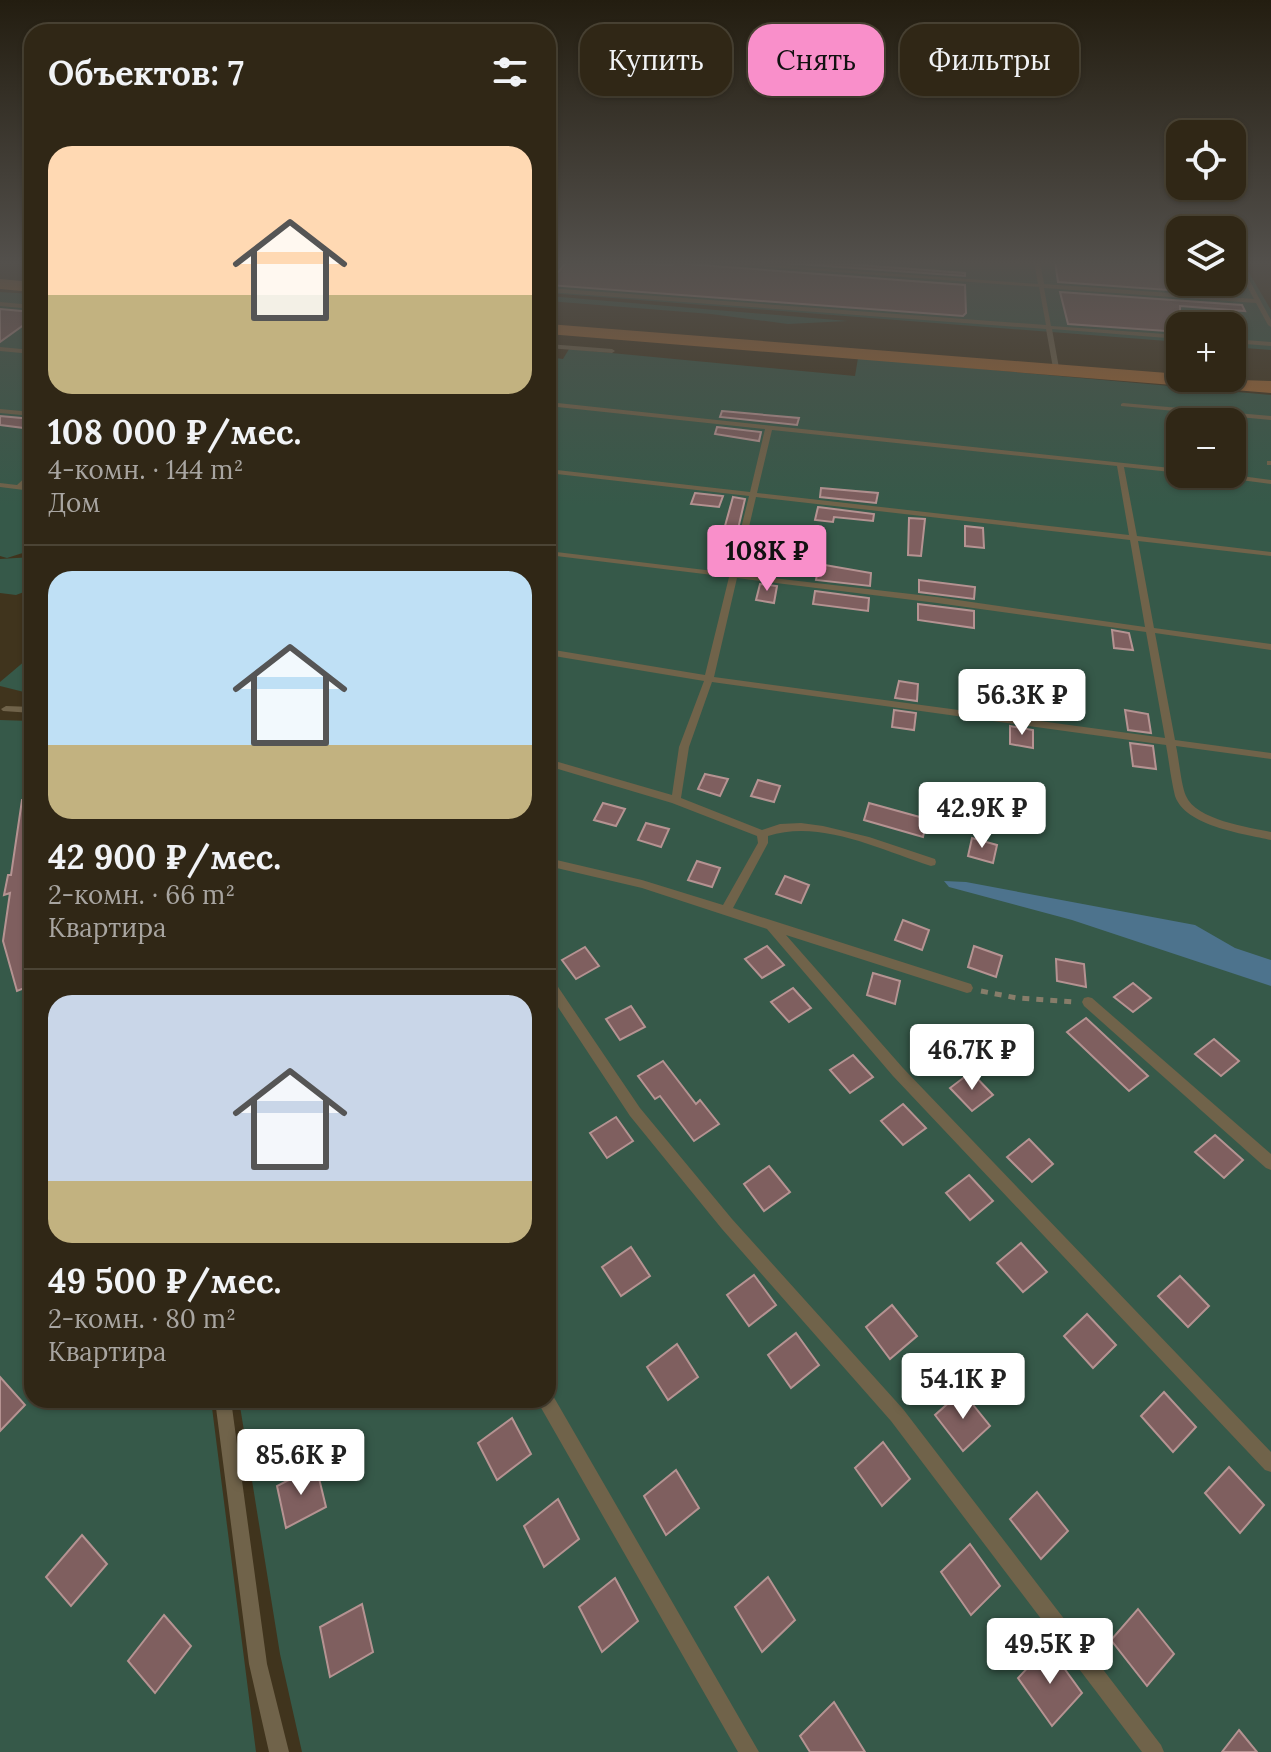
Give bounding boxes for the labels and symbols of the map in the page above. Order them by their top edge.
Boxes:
pin: 108K ₽ [702,525,832,593]
pin: 56.3K ₽ [948,669,1096,737]
pin: 42.9K ₽ [908,782,1056,850]
pin: 46.7K ₽ [898,1024,1046,1092]
pin: 54.1K ₽ [889,1353,1037,1421]
pin: 85.6K ₽ [227,1429,375,1497]
pin: 49.5K ₽ [976,1618,1124,1686]

